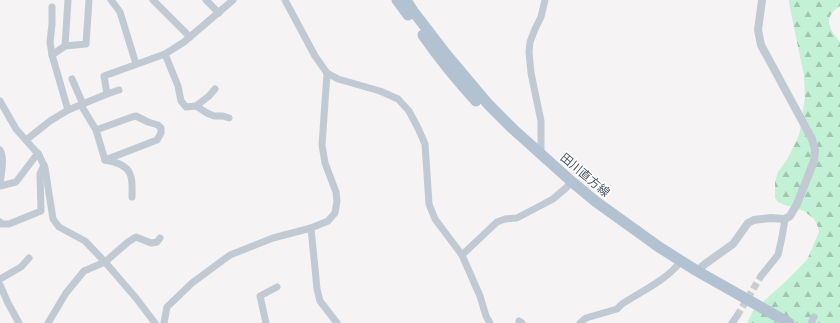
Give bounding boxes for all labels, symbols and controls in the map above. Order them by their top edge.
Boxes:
street label: 田川直方線 [556,149,614,201]

